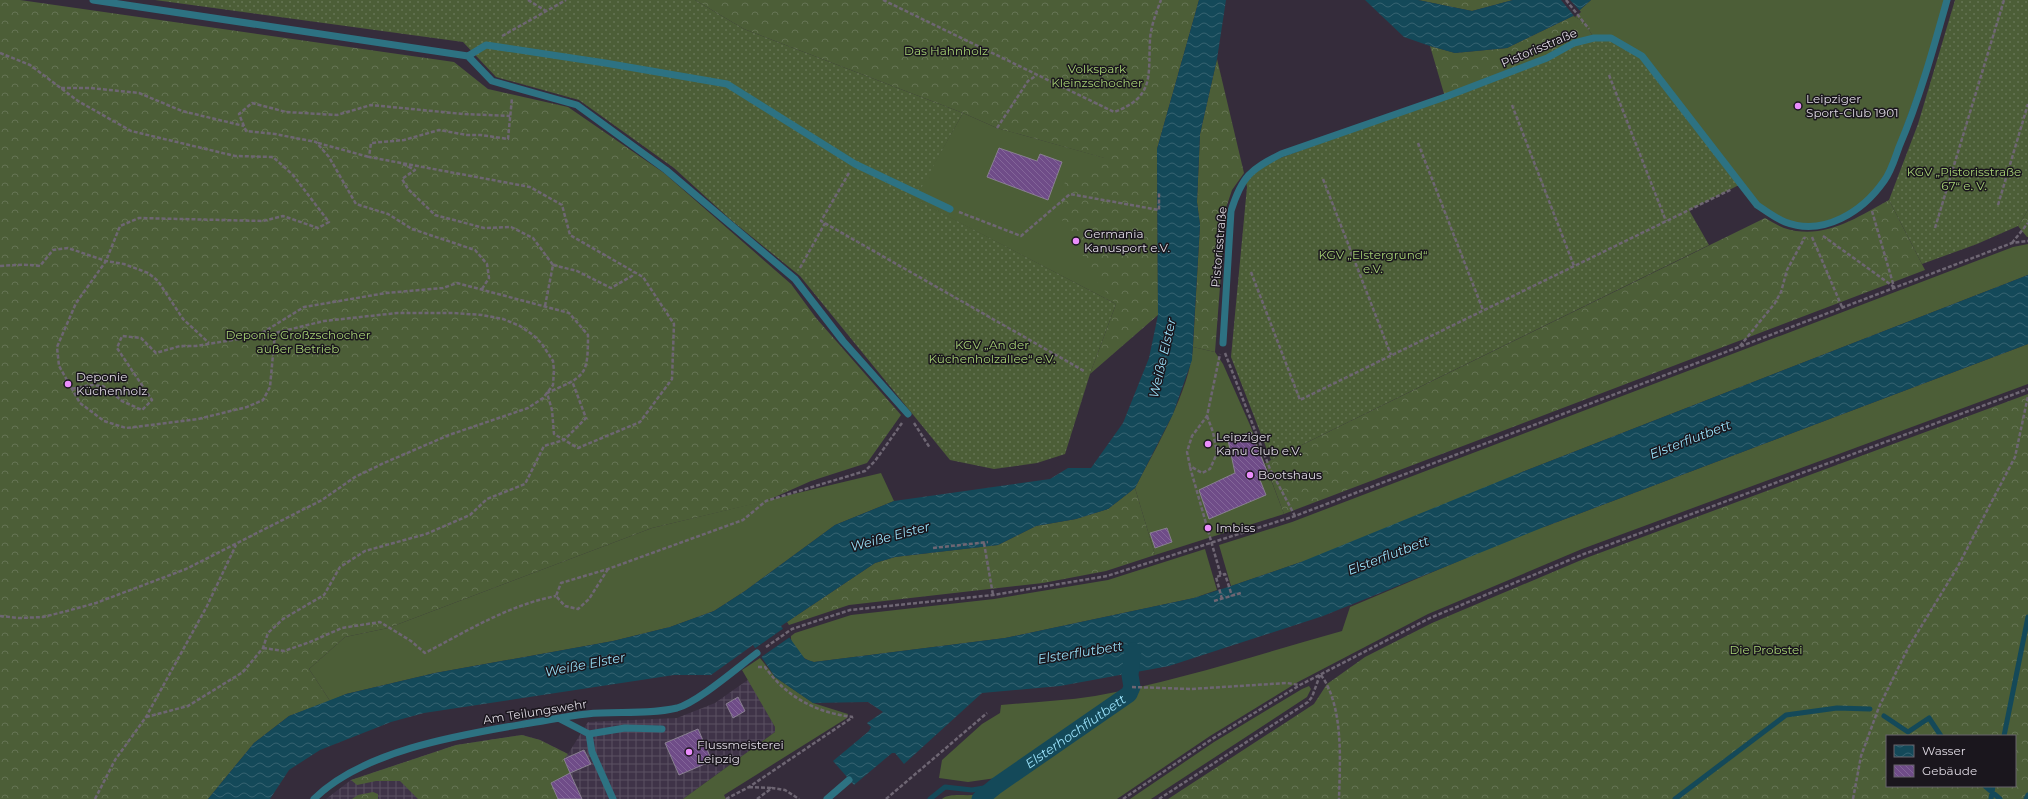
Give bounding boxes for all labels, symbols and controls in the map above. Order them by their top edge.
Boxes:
street label: Pistorisstraße [1499,25,1579,70]
park label: Das Hahnholz [904,43,988,58]
park label: Volkspark Kleinzschocher [1051,61,1143,90]
place label: Leipziger Sport-Club 1901 [1806,91,1898,120]
marker: Leipziger Sport-Club 1901 [1793,101,1803,111]
park label: KGV „Pistorisstraße 67“ e. V. [1907,164,2021,193]
street label: Pistorisstraße [1207,206,1230,288]
place label: Germania Kanusport e.V. [1084,226,1170,255]
marker: Germania Kanusport e.V. [1071,236,1081,246]
park label: KGV „Elstergrund“ e.V. [1318,247,1428,276]
water label: Weiße Elster [1145,316,1179,399]
park label: Deponie Großzschocher außer Betrieb [225,327,371,356]
park label: KGV „An der Küchenholzallee“ e.V. [929,337,1055,366]
place label: Deponie Küchenholz [76,369,148,398]
marker: Deponie Küchenholz [63,379,73,389]
water label: Elsterflutbett [1647,416,1734,462]
place label: Leipziger Kanu Club e.V. [1216,429,1302,458]
marker: Leipziger Kanu Club e.V. [1203,439,1213,449]
place label: Bootshaus [1258,467,1322,482]
marker: Bootshaus [1245,470,1255,480]
water label: Weiße Elster [849,518,932,554]
place label: Imbiss [1216,520,1256,535]
marker: Imbiss [1203,523,1213,533]
water label: Elsterflutbett [1345,532,1432,578]
water label: Elsterflutbett [1036,637,1124,667]
park label: Die Probstei [1729,642,1803,657]
water label: Weiße Elster [544,648,627,680]
water label: Elsterhochflutbett [1022,690,1129,771]
street label: Am Teilungswehr [482,696,588,727]
legend [1886,735,2016,787]
place label: Flussmeisterei Leipzig [697,737,784,766]
text: Wasser [1922,743,1966,758]
marker: Flussmeisterei Leipzig [684,747,694,757]
text: Gebäude [1922,763,1977,778]

